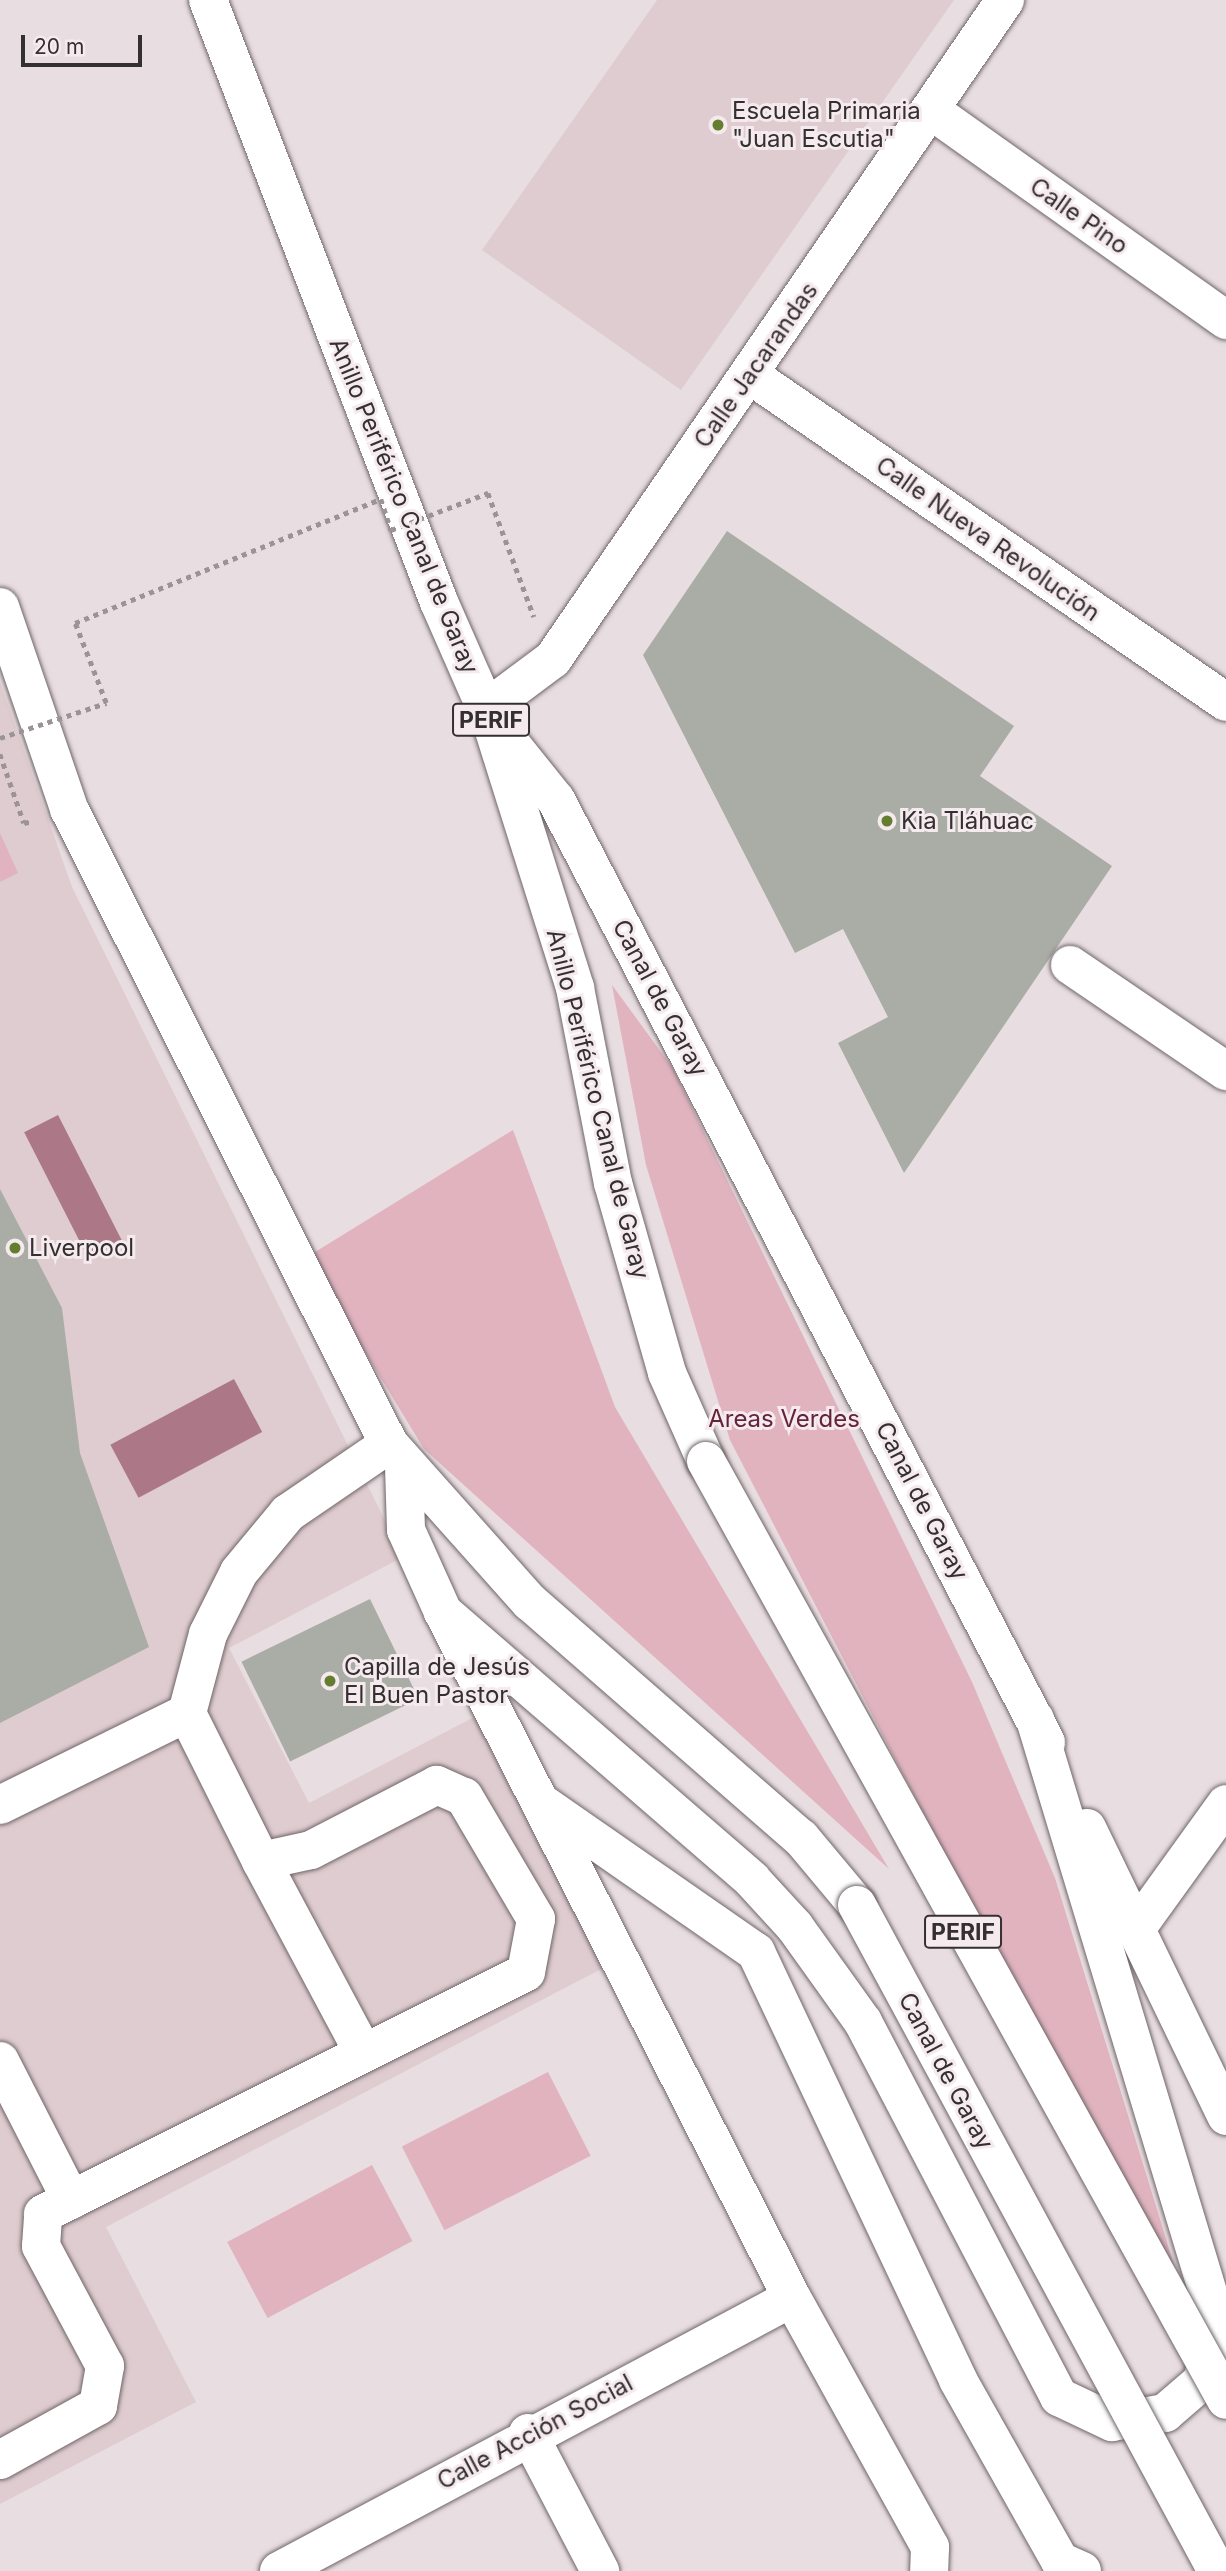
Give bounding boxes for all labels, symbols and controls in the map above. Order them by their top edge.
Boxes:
scale bar [24,21,145,65]
text: 20 m [34,34,84,59]
place label: Escuela Primaria "Juan Escutia" [732,97,921,153]
marker: Escuela Primaria "Juan Escutia" [710,117,726,133]
street label: Calle Pino [1024,172,1134,260]
street label: Calle Jacarandas [688,277,824,453]
street label: Anillo Periférico Canal de Garay [323,334,485,678]
street label: Calle Nueva Revolución [870,451,1106,627]
road number: PERIF [451,700,531,740]
place label: Kia Tláhuac [901,807,1034,835]
marker: Kia Tláhuac [879,813,895,829]
street label: Canal de Garay [607,915,713,1081]
street label: Anillo Periférico Canal de Garay [541,926,655,1282]
place label: Liverpool [29,1234,134,1262]
marker: Liverpool [7,1240,23,1256]
park label: Areas Verdes [708,1405,860,1433]
street label: Canal de Garay [870,1417,974,1585]
place label: Capilla de Jesús El Buen Pastor [344,1653,530,1709]
marker: Capilla de Jesús El Buen Pastor [322,1673,338,1689]
road number: PERIF [923,1912,1003,1952]
street label: Canal de Garay [893,1988,999,2154]
street label: Calle Acción Social [432,2368,638,2496]

